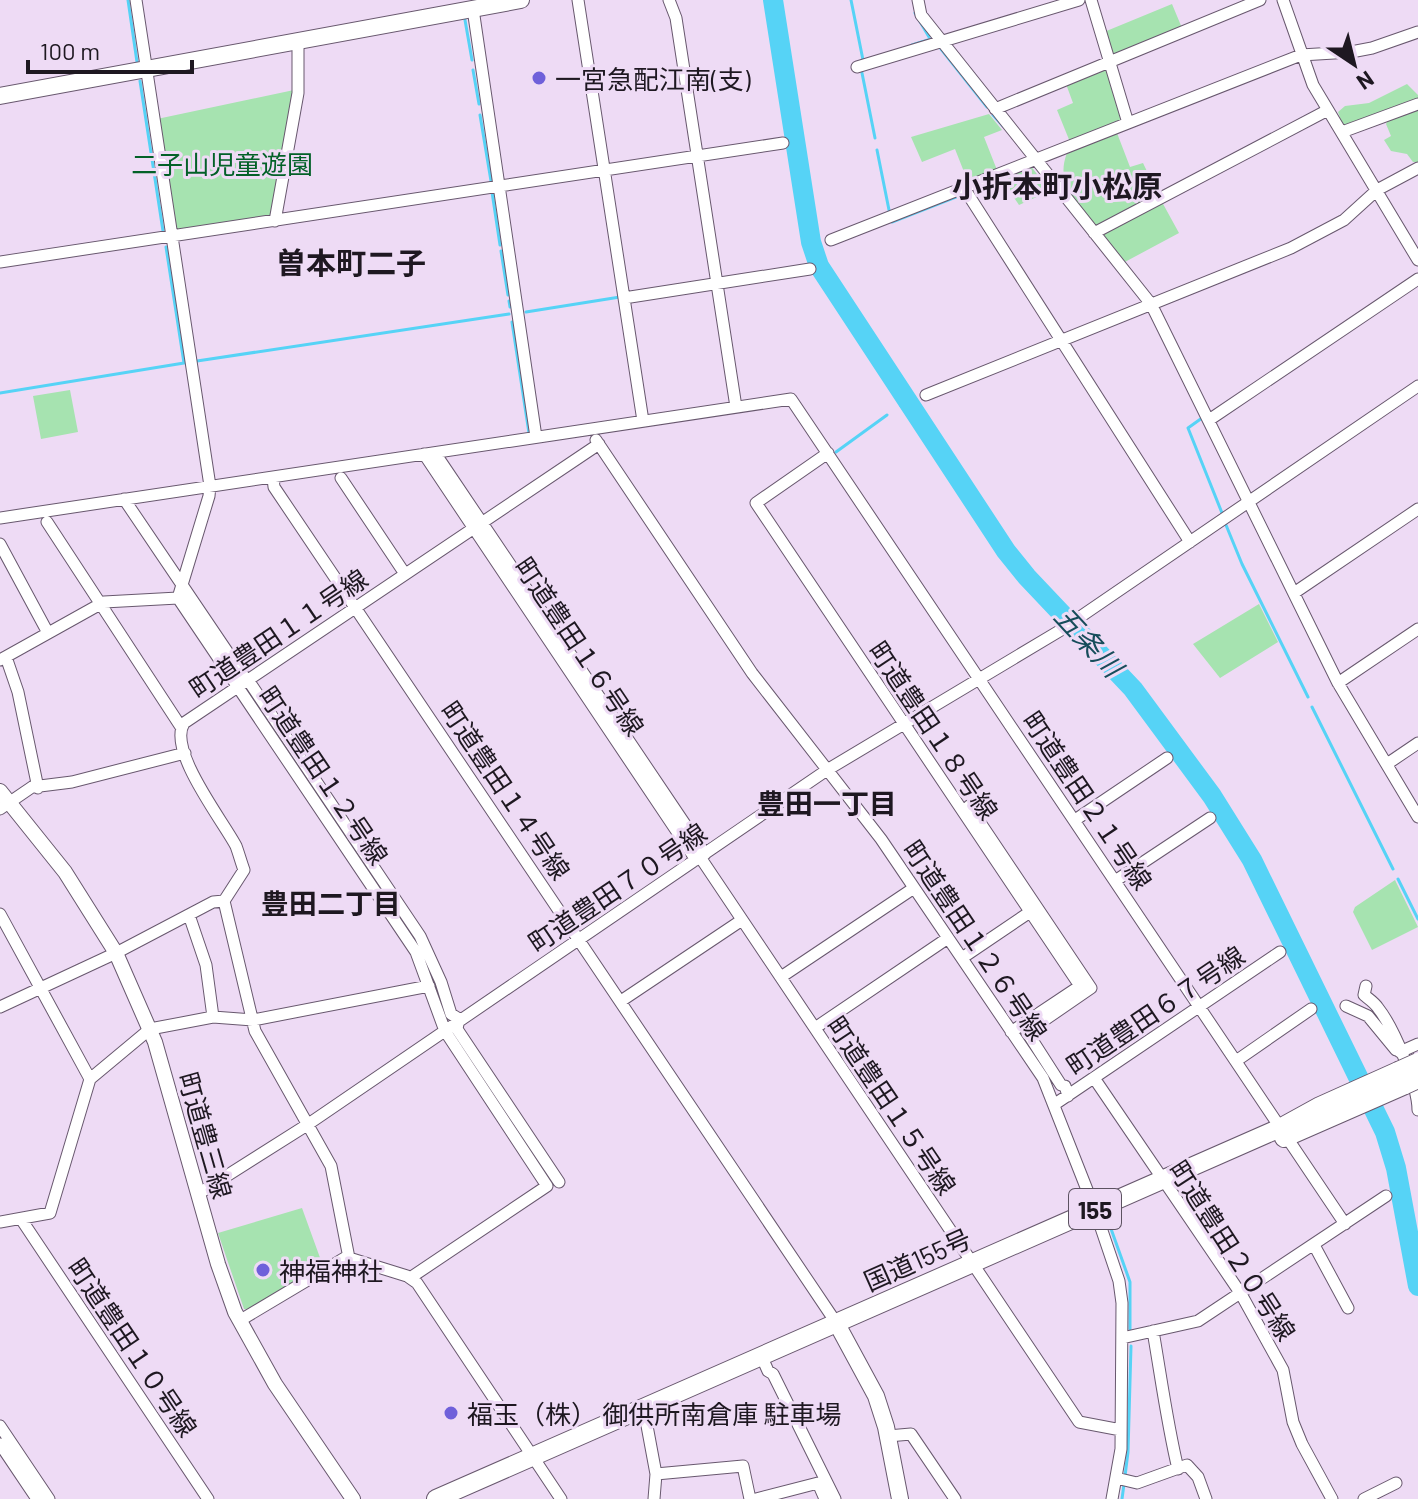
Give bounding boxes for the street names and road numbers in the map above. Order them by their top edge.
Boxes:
street label: 町道豊田１６号線 [509,551,651,741]
street label: 町道豊田１１号線 [183,562,373,704]
street label: 町道豊田１８号線 [863,635,1005,825]
street label: 町道豊田１２号線 [253,680,395,870]
street label: 町道豊田１４号線 [435,695,577,885]
street label: 町道豊田２１号線 [1017,705,1159,895]
street label: 町道豊田７０号線 [522,816,712,958]
street label: 町道豊田１２６号線 [898,834,1054,1046]
street label: 町道豊田６７号線 [1060,939,1250,1081]
street label: 町道豊田１５号線 [821,1010,963,1200]
street label: 町道豊三線 [173,1068,239,1202]
street label: 町道豊田２０号線 [1163,1154,1303,1346]
road number: 155 [1069,1189,1121,1229]
street label: 国道155号 [859,1222,975,1296]
street label: 町道豊田１０号線 [62,1252,204,1442]

